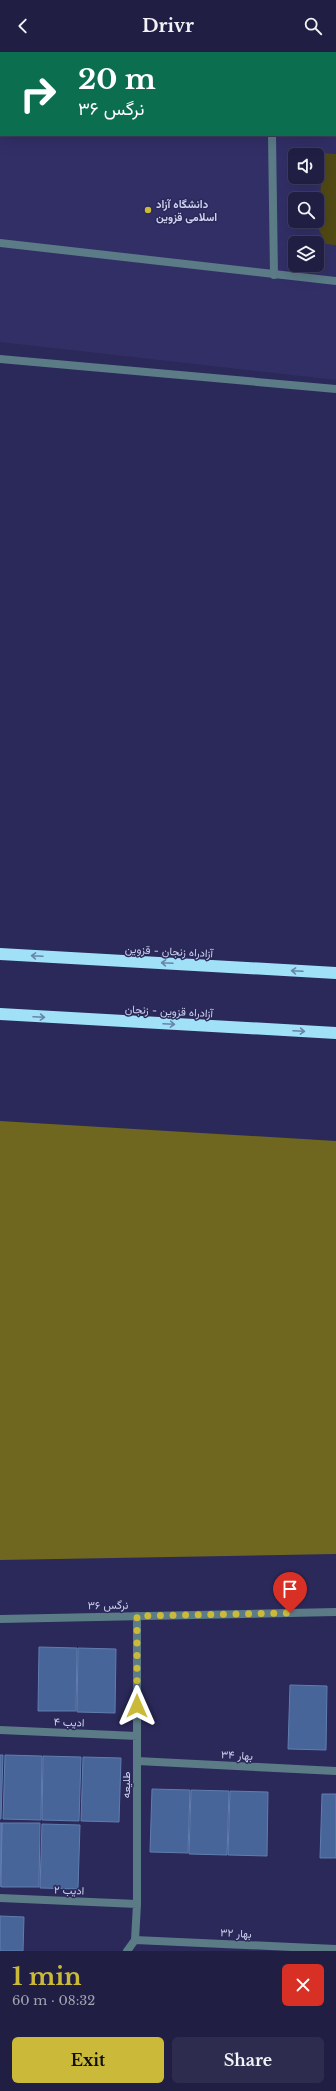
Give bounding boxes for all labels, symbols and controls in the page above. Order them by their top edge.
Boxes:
icon: back [12,15,34,37]
text: Drivr [142,15,194,37]
icon: search [302,15,324,37]
text: 20 m [78,62,156,97]
icon: right [12,68,64,120]
text: نرگس ۳۶ [78,98,144,120]
map controls [288,148,324,272]
button: sound [288,148,324,184]
button: search [288,192,324,228]
place label: دانشگاه آزاد اسلامی قزوین [156,197,217,224]
marker: دانشگاه آزاد اسلامی قزوین [143,205,153,215]
button: layers [288,236,324,272]
street label: آزادراه زنجان - قزوین [125,942,215,960]
one-way arrow [31,952,44,960]
one-way arrow [161,960,174,967]
one-way arrow [291,967,304,975]
street label: آزادراه قزوین - زنجان [125,1002,215,1020]
one-way arrow [32,1013,45,1020]
one-way arrow [162,1020,175,1028]
one-way arrow [292,1028,305,1035]
pin [273,1572,307,1613]
icon: arrive [279,1578,301,1600]
street label: نرگس ۳۶ [88,1598,128,1612]
position arrow [116,1685,158,1727]
street label: ادیب ۴ [53,1714,85,1730]
street label: بهار ۳۴ [221,1747,253,1763]
street label: طلیعه [119,1772,133,1798]
street label: ادیب ۲ [54,1882,84,1898]
street label: بهار ۳۲ [220,1925,252,1941]
text: 1 min [12,1962,82,1991]
button: close [282,1964,324,2006]
text: 60 m · 08:32 [12,1992,95,2009]
button: Exit [12,2037,164,2083]
button: Share [172,2037,324,2083]

